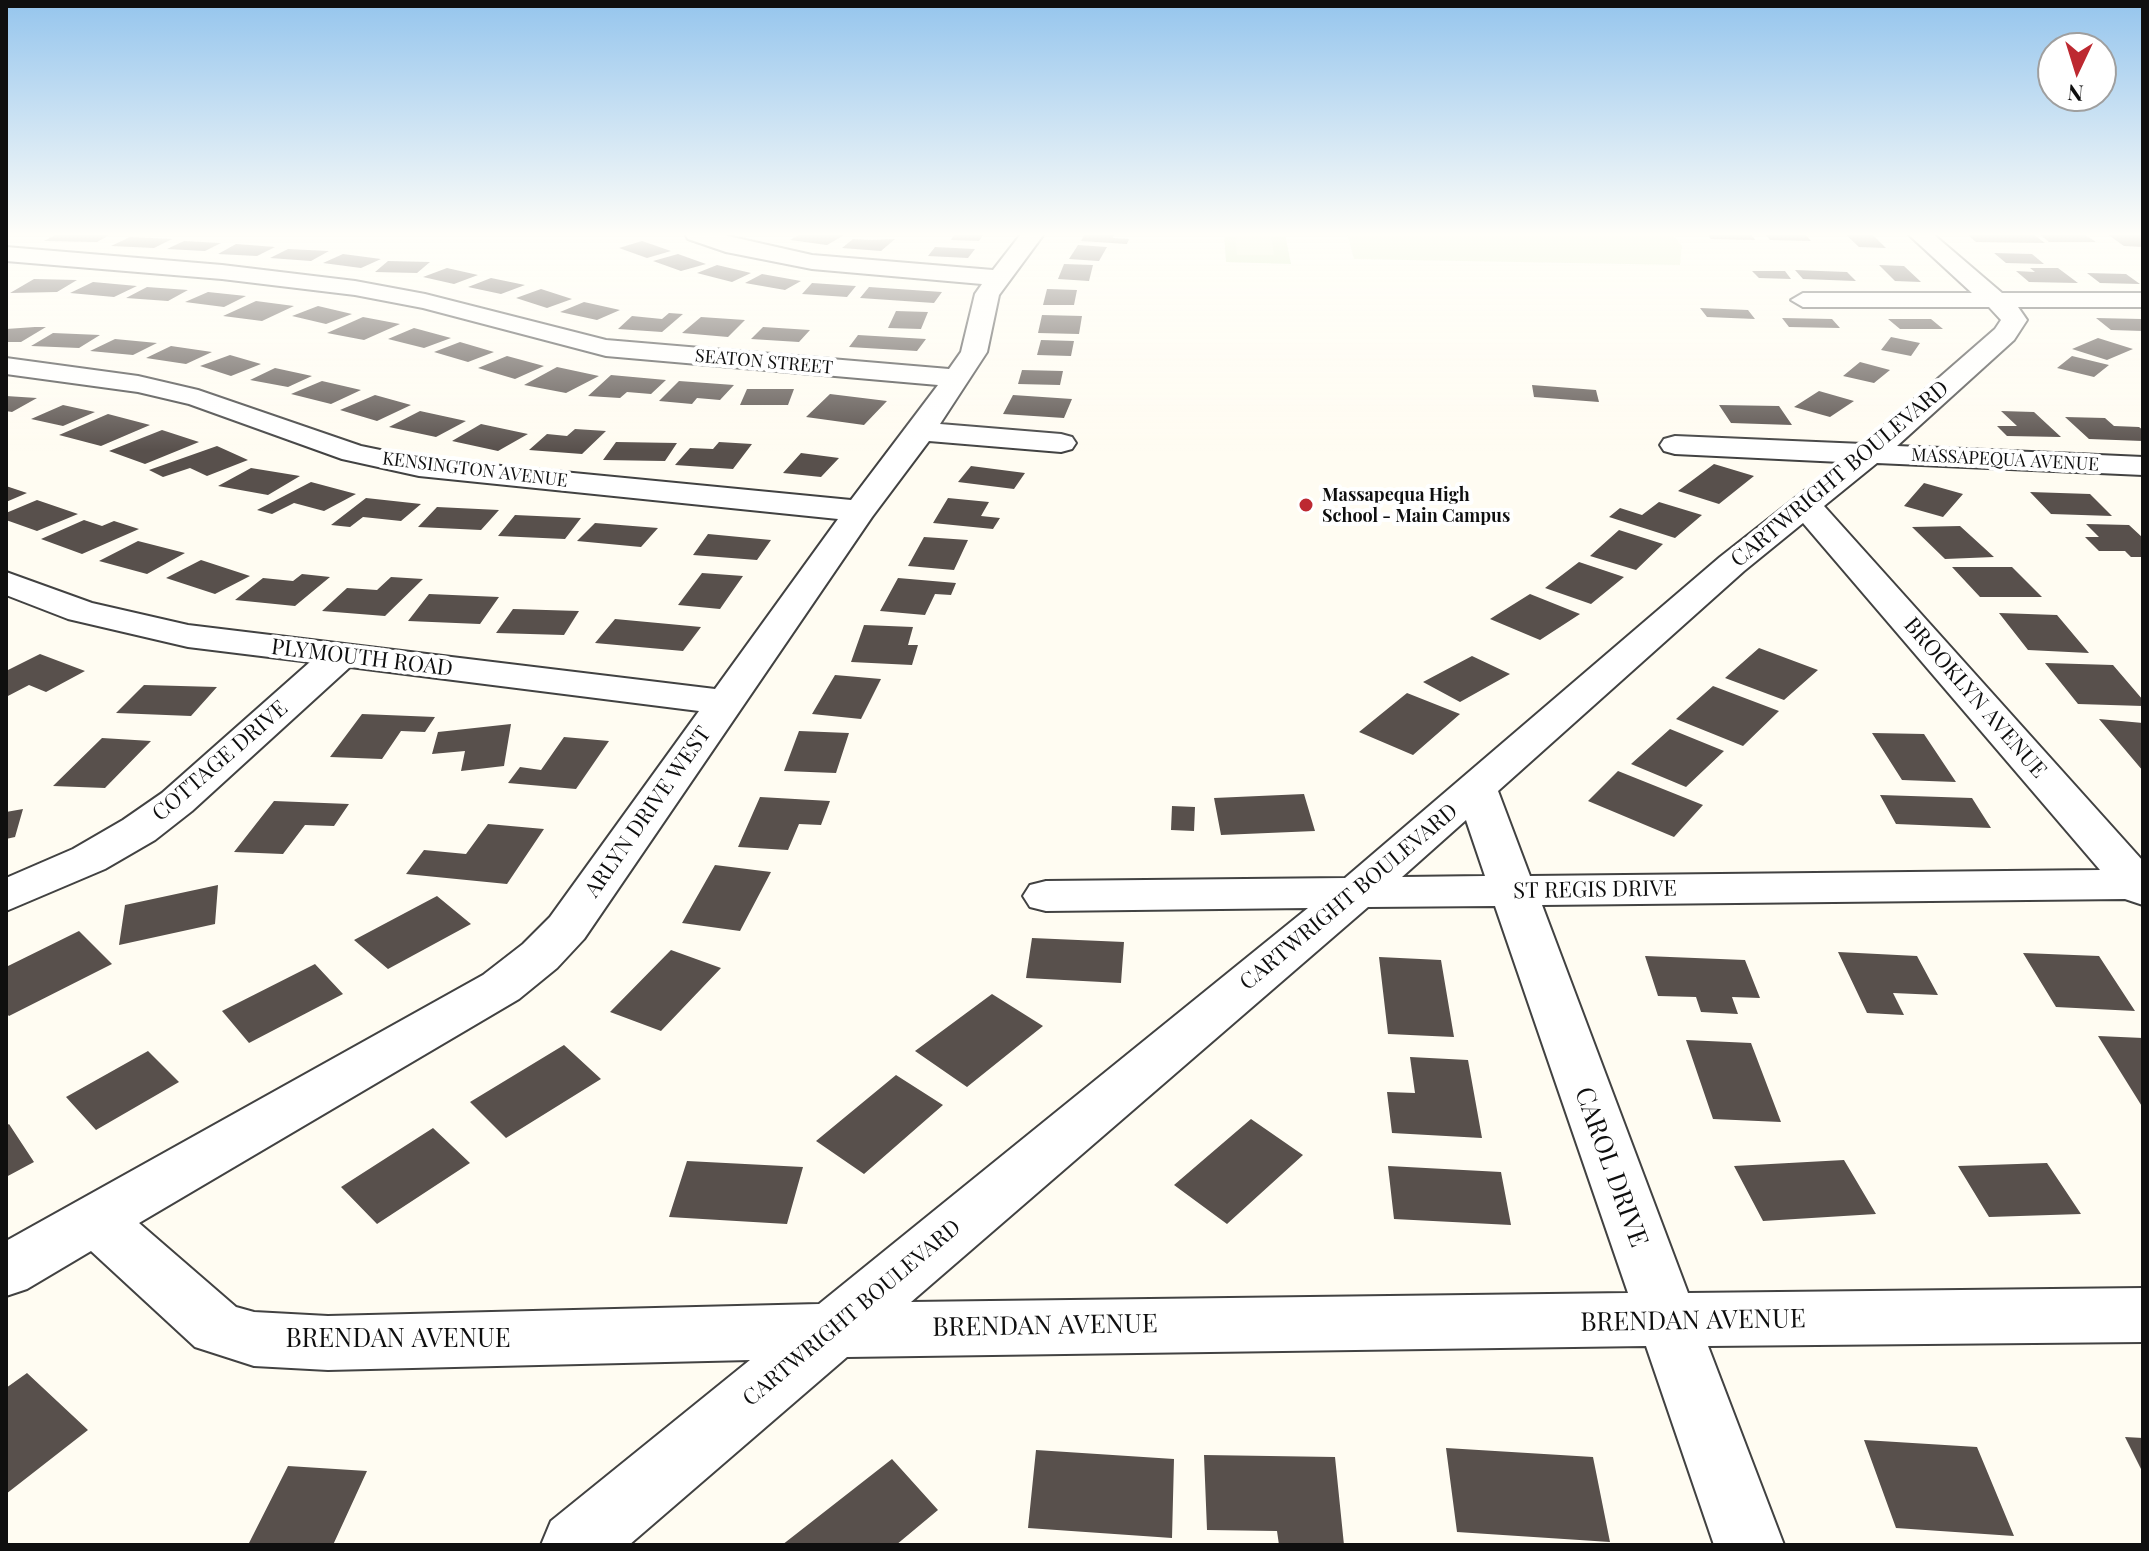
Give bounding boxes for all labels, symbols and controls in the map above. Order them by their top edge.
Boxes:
north arrow [2037,32,2117,112]
text: N [2067,78,2084,109]
street label: SEATON STREET [694,345,834,379]
street label: CARTWRIGHT BOULEVARD [1726,375,1954,573]
street label: MASSAPEQUA AVENUE [1910,444,2100,476]
street label: KENSINGTON AVENUE [381,448,569,492]
place label: Massapequa High School - Main Campus [1322,484,1510,526]
marker: Massapequa High School - Main Campus [1297,496,1315,514]
street label: BROOKLYN AVENUE [1898,612,2052,784]
street label: PLYMOUTH ROAD [270,634,454,682]
street label: COTTAGE DRIVE [147,695,293,827]
street label: ARLYN DRIVE WEST [579,722,717,902]
street label: CARTWRIGHT BOULEVARD [1235,798,1463,996]
street label: ST REGIS DRIVE [1513,875,1677,905]
street label: CAROL DRIVE [1568,1083,1654,1251]
street label: CARTWRIGHT BOULEVARD [738,1214,966,1412]
street label: BRENDAN AVENUE [1580,1303,1806,1339]
street label: BRENDAN AVENUE [932,1308,1158,1344]
street label: BRENDAN AVENUE [285,1323,511,1355]

